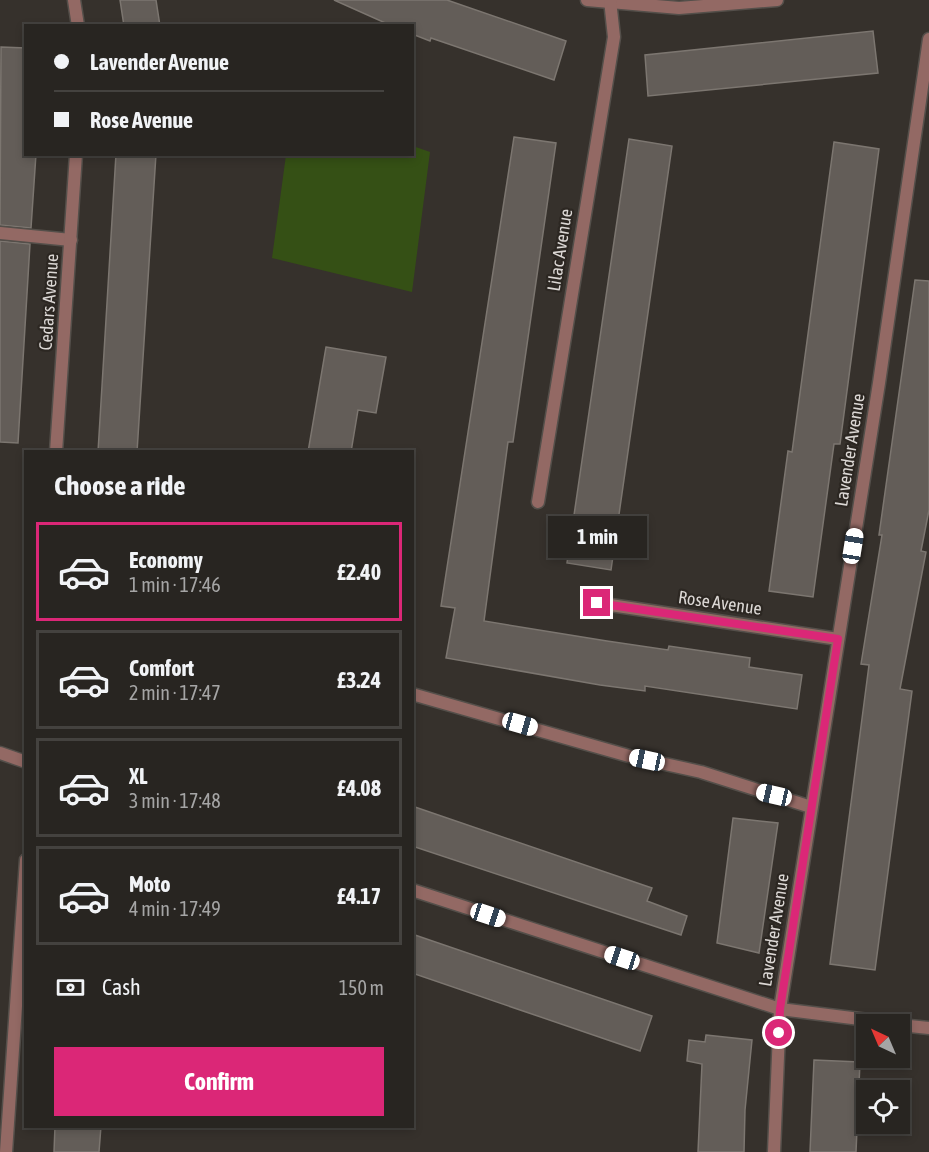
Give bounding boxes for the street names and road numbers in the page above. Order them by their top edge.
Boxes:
street label: Lilac Avenue [543,207,576,293]
street label: Cedars Avenue [35,253,62,351]
street label: Lavender Avenue [830,392,869,508]
street label: Rose Avenue [677,586,763,619]
street label: Lavender Avenue [754,872,793,988]

